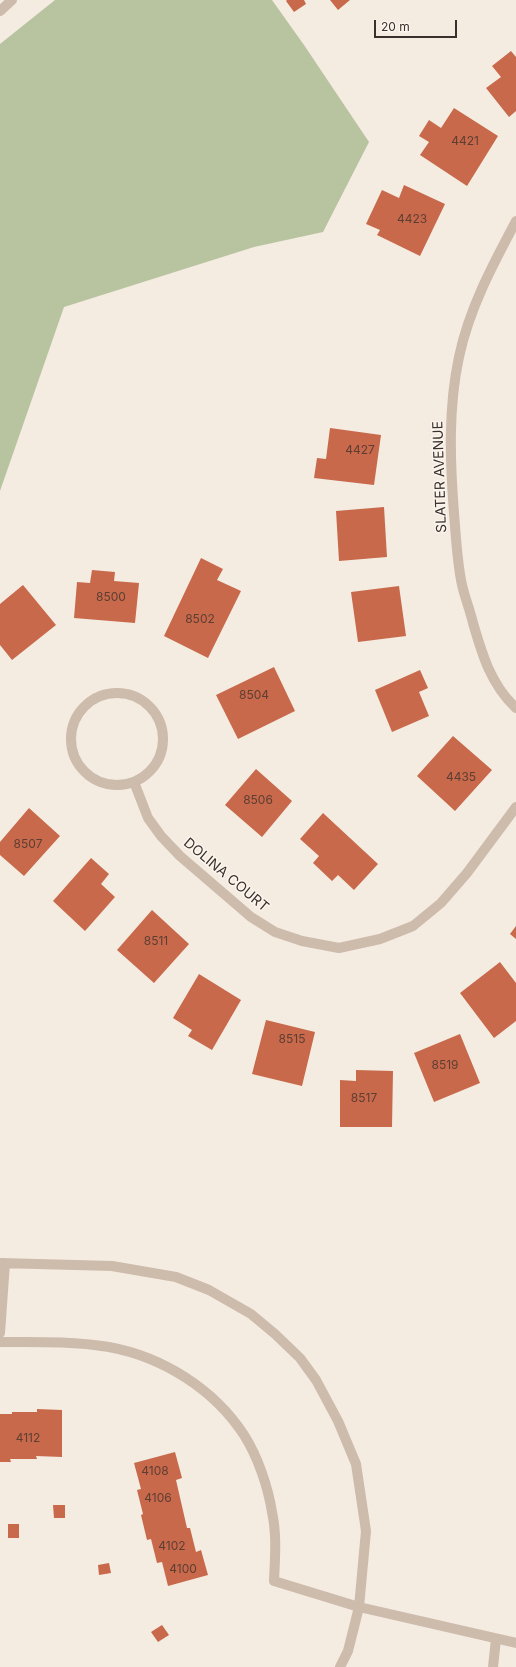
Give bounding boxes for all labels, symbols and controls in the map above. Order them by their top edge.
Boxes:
scale bar [376,12,459,38]
text: 20 m [381,19,410,34]
house number: 4421 [451,134,479,148]
house number: 4423 [397,212,427,226]
street label: SLATER AVENUE [430,421,450,533]
house number: 4427 [345,443,375,457]
house number: 8500 [96,590,126,604]
house number: 8502 [185,612,215,626]
house number: 8504 [239,688,269,702]
house number: 4435 [446,770,476,784]
house number: 8506 [243,793,273,807]
street label: DOLINA COURT [180,834,272,916]
house number: 8507 [14,837,42,851]
house number: 8511 [144,934,168,948]
house number: 8515 [279,1032,305,1046]
house number: 8519 [431,1058,459,1072]
house number: 8517 [351,1091,377,1105]
house number: 4112 [16,1431,40,1445]
house number: 4108 [141,1464,169,1478]
house number: 4106 [144,1491,172,1505]
house number: 4102 [158,1539,186,1553]
house number: 4100 [169,1562,197,1576]

